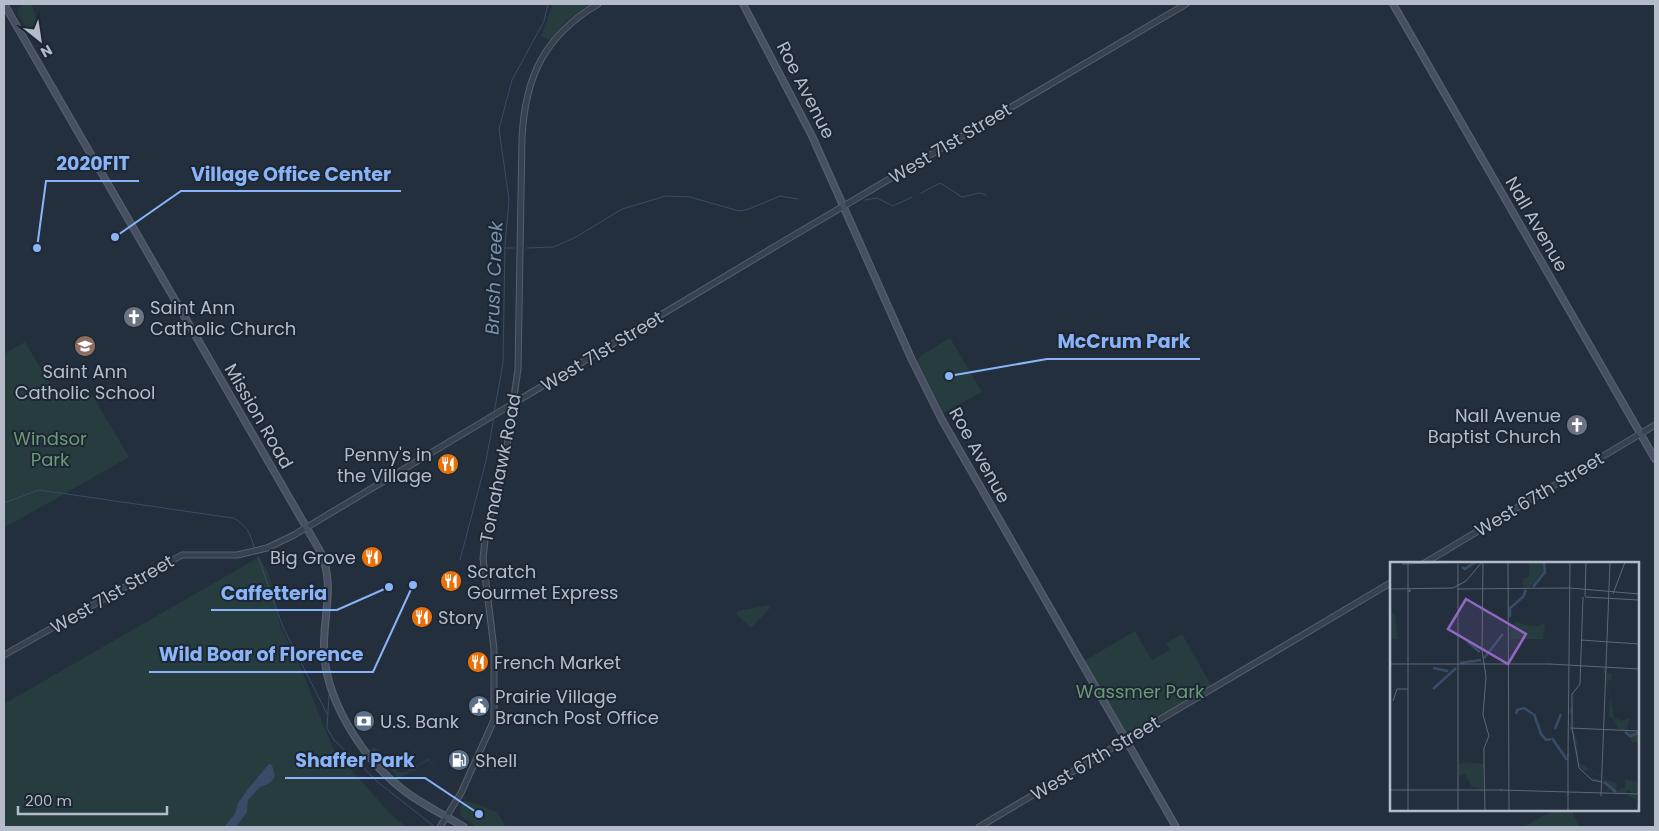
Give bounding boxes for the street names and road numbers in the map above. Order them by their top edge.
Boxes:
street label: Roe Avenue [771,37,841,143]
street label: West 71st Street [884,97,1016,189]
street label: Nall Avenue [1500,172,1574,276]
street label: West 71st Street [536,305,668,397]
street label: Mission Road [219,359,299,473]
street label: Tomahawk Road [473,391,527,545]
street label: Roe Avenue [943,403,1017,507]
street label: West 67th Street [1470,446,1608,542]
street label: West 71st Street [46,549,178,639]
street label: West 67th Street [1026,710,1164,806]

